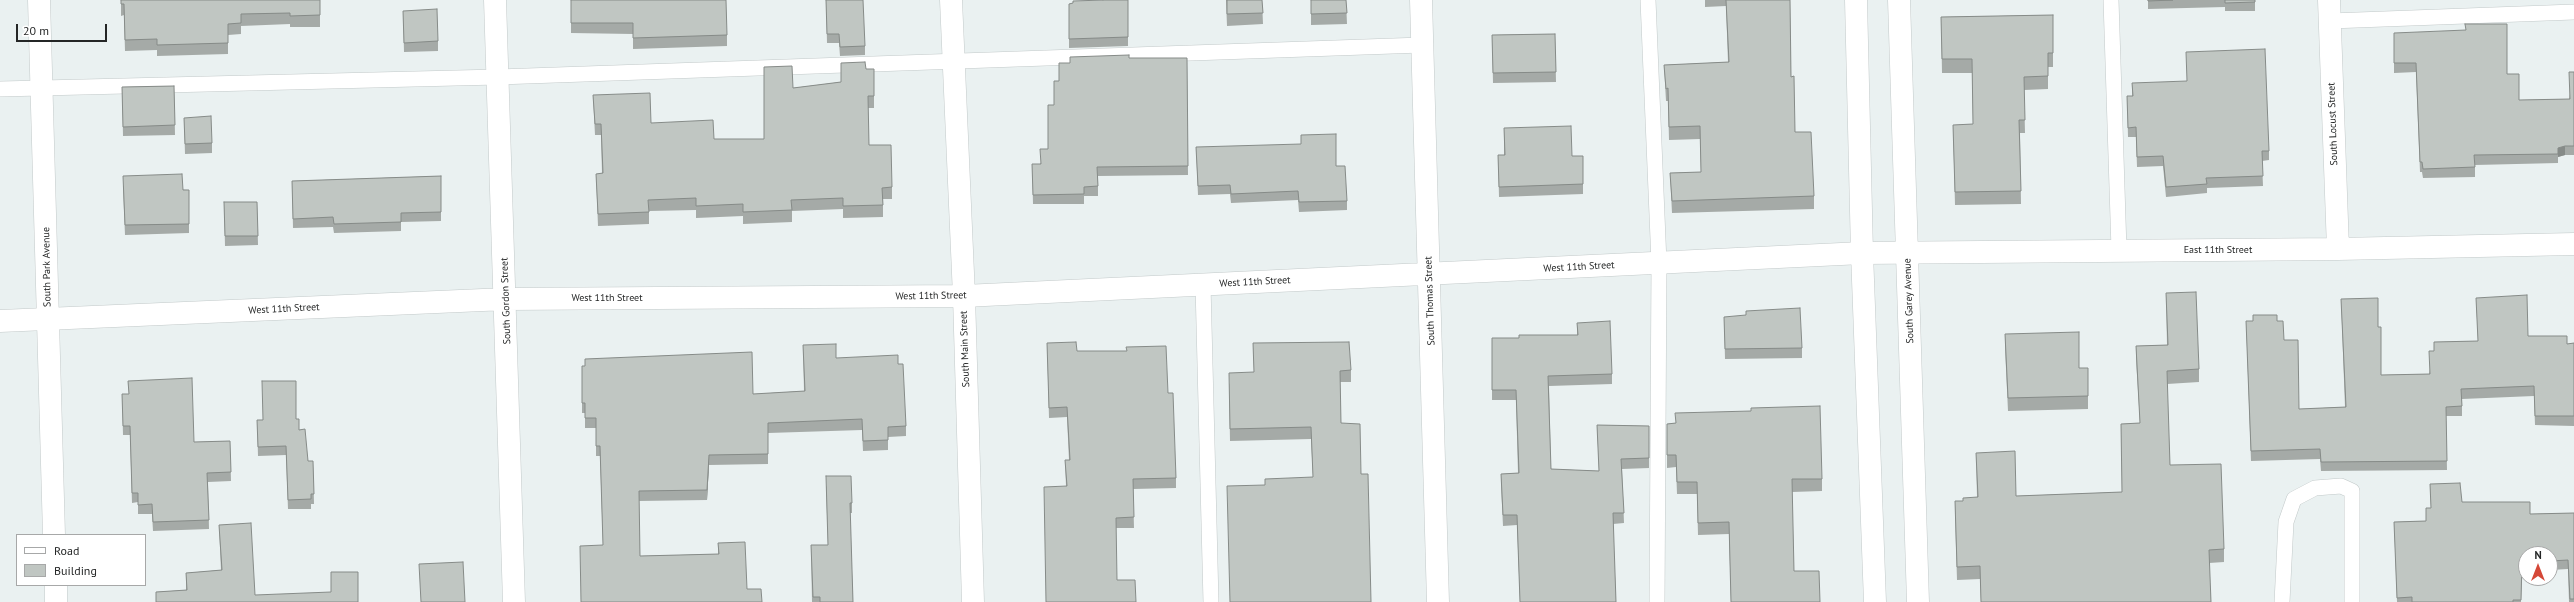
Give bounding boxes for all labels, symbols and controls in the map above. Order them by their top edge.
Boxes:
scale bar [18,16,109,42]
text: 20 m [23,23,49,38]
street label: South Locust Street [2326,82,2340,166]
street label: South Park Avenue [40,227,54,307]
street label: East 11th Street [2184,244,2252,256]
street label: South Thomas Street [1422,256,1438,346]
street label: South Gordon Street [498,257,514,345]
street label: South Garey Avenue [1902,258,1916,344]
street label: West 11th Street [1543,259,1615,275]
street label: West 11th Street [1219,274,1291,290]
street label: West 11th Street [895,289,967,303]
street label: West 11th Street [571,292,643,304]
street label: West 11th Street [248,301,320,317]
street label: South Main Street [958,310,972,388]
legend [16,534,146,586]
text: Road [54,543,79,558]
north arrow [2518,546,2558,586]
text: N [2534,548,2542,562]
text: Building [54,563,97,578]

